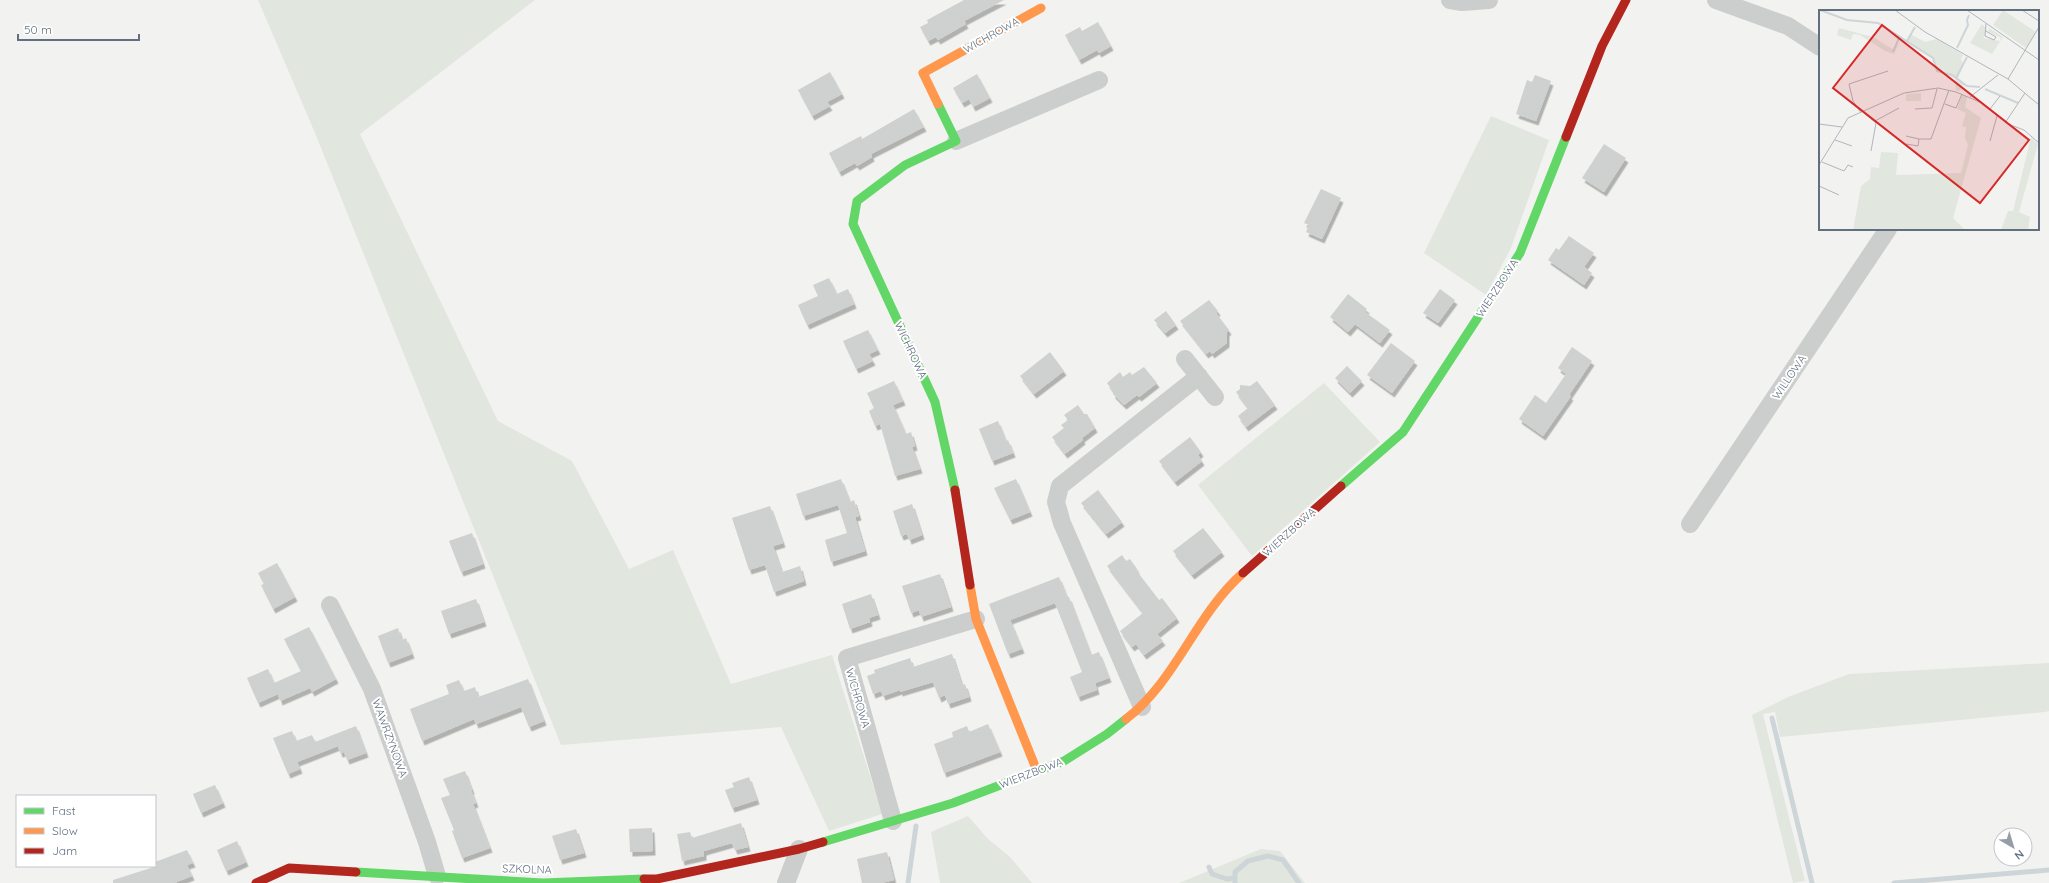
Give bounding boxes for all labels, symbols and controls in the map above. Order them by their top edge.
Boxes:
inset map [1819,10,2039,230]
street label: WICHROWA [961,14,1021,56]
scale bar [18,16,139,42]
text: 50 m [24,22,52,37]
street label: WIERZBOWA [1473,256,1521,320]
street label: WICHROWA [892,319,930,381]
street label: WILLOWA [1769,352,1809,402]
street label: WIERZBOWA [1259,504,1319,560]
street label: WICHROWA [843,666,873,730]
street label: WAWRZYNOWA [369,697,411,779]
street label: WIERZBOWA [997,754,1065,792]
legend [16,795,156,867]
text: Fast [52,803,76,818]
text: Slow [52,823,78,838]
north arrow [1993,827,2033,867]
text: Jam [52,843,77,858]
text: N [2012,847,2027,863]
street label: SZKOLNA [502,861,552,877]

